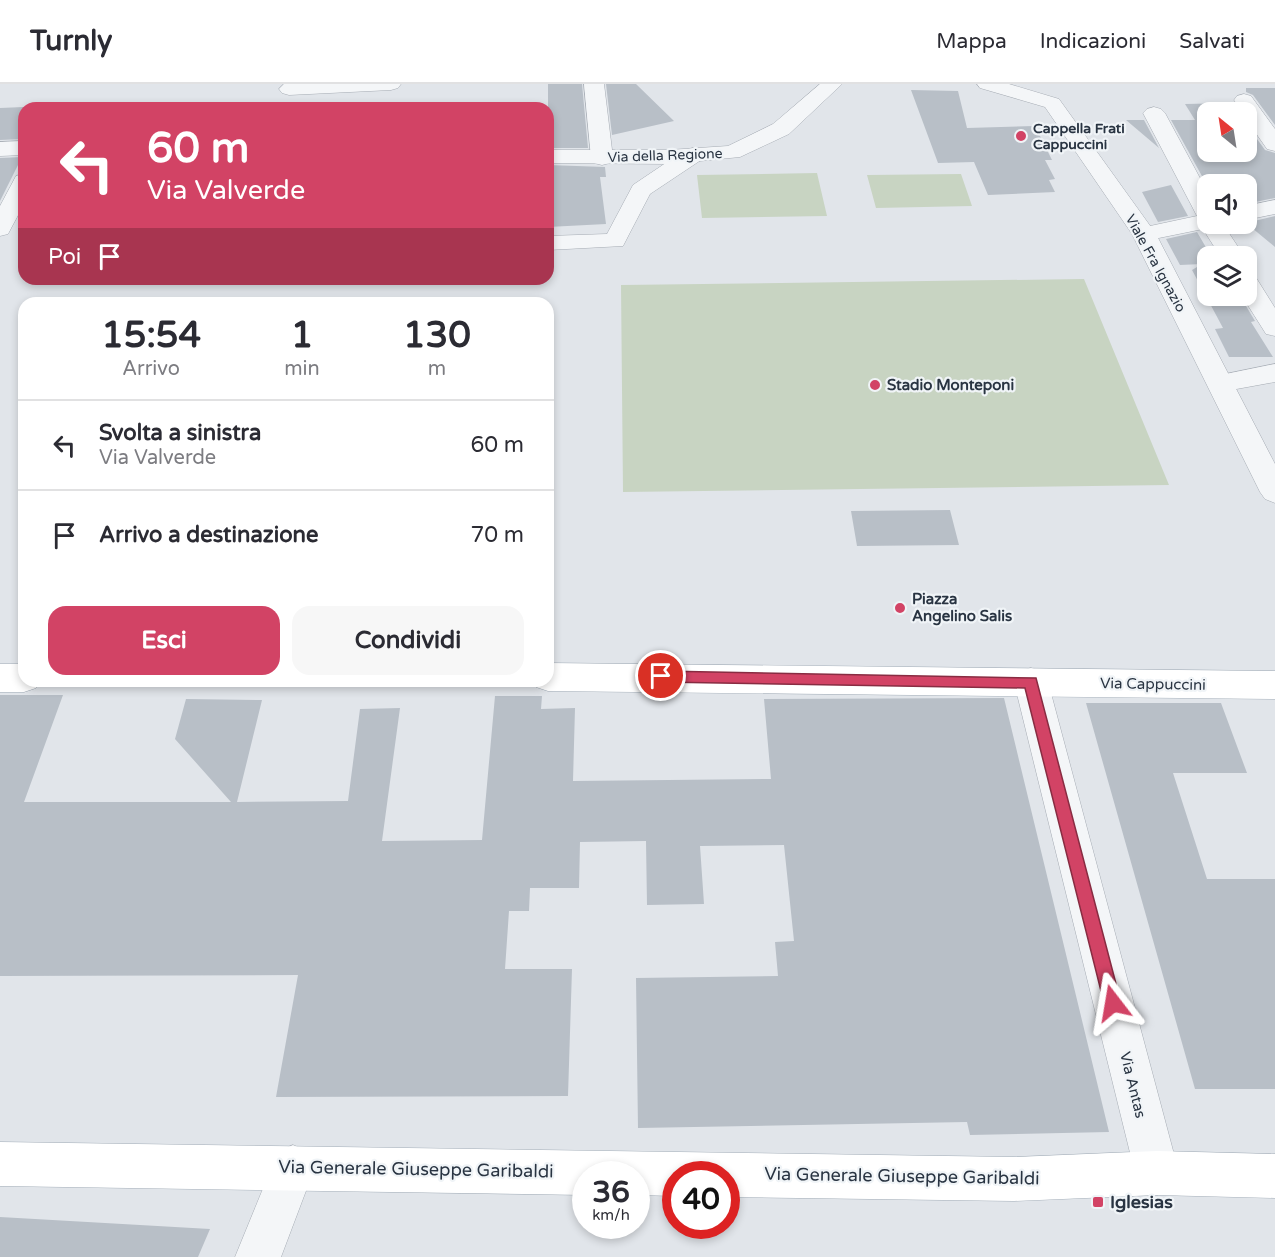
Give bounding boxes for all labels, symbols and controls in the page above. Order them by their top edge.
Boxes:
text: Turnly [30,24,112,58]
text: Mappa [936,29,1007,54]
text: Indicazioni [1040,29,1146,54]
text: Salvati [1179,29,1245,54]
north arrow [1197,102,1257,162]
map controls [1197,102,1257,306]
place label: Cappella Frati Cappuccini [1033,120,1125,153]
text: 60 m [147,123,249,174]
icon: left [48,126,126,204]
marker: Cappella Frati Cappuccini [1014,129,1028,143]
street label: Via della Regione [607,145,723,166]
text: Via Valverde [147,174,305,207]
button: sound [1197,174,1257,234]
street label: Viale Fra Ignazio [1122,211,1189,315]
icon: arrive [93,240,126,273]
text: Poi [48,244,81,270]
button: layers [1197,246,1257,306]
text: 15:54 [101,314,201,357]
text: 1 [291,314,313,357]
text: 130 [403,314,471,357]
text: Arrivo [122,357,180,381]
text: min [284,357,320,381]
text: m [428,357,446,381]
place label: Stadio Monteponi [887,376,1014,395]
marker: Stadio Monteponi [868,378,882,392]
text: Svolta a sinistra [99,420,261,446]
icon: left [48,429,81,462]
text: 60 m [470,432,524,458]
text: Via Valverde [99,446,216,470]
icon: arrive [48,519,81,552]
text: Arrivo a destinazione [99,522,318,548]
text: 70 m [470,522,524,548]
place label: Piazza Angelino Salis [912,590,1012,626]
marker: Piazza Angelino Salis [893,601,907,615]
button: Esci [48,606,280,675]
button: Condividi [292,606,524,675]
pin [635,650,686,701]
icon: arrive [644,659,677,692]
street label: Via Cappuccini [1100,674,1206,694]
position arrow [1081,971,1145,1035]
street label: Via Antas [1116,1050,1150,1120]
street label: Via Generale Giuseppe Garibaldi [278,1156,554,1182]
speed limit sign: 40 [662,1161,740,1239]
street label: Via Generale Giuseppe Garibaldi [764,1163,1040,1189]
text: 36 [592,1174,630,1211]
place label: Iglesias [1110,1191,1173,1213]
marker: Iglesias [1091,1195,1105,1209]
text: km/h [592,1206,630,1224]

